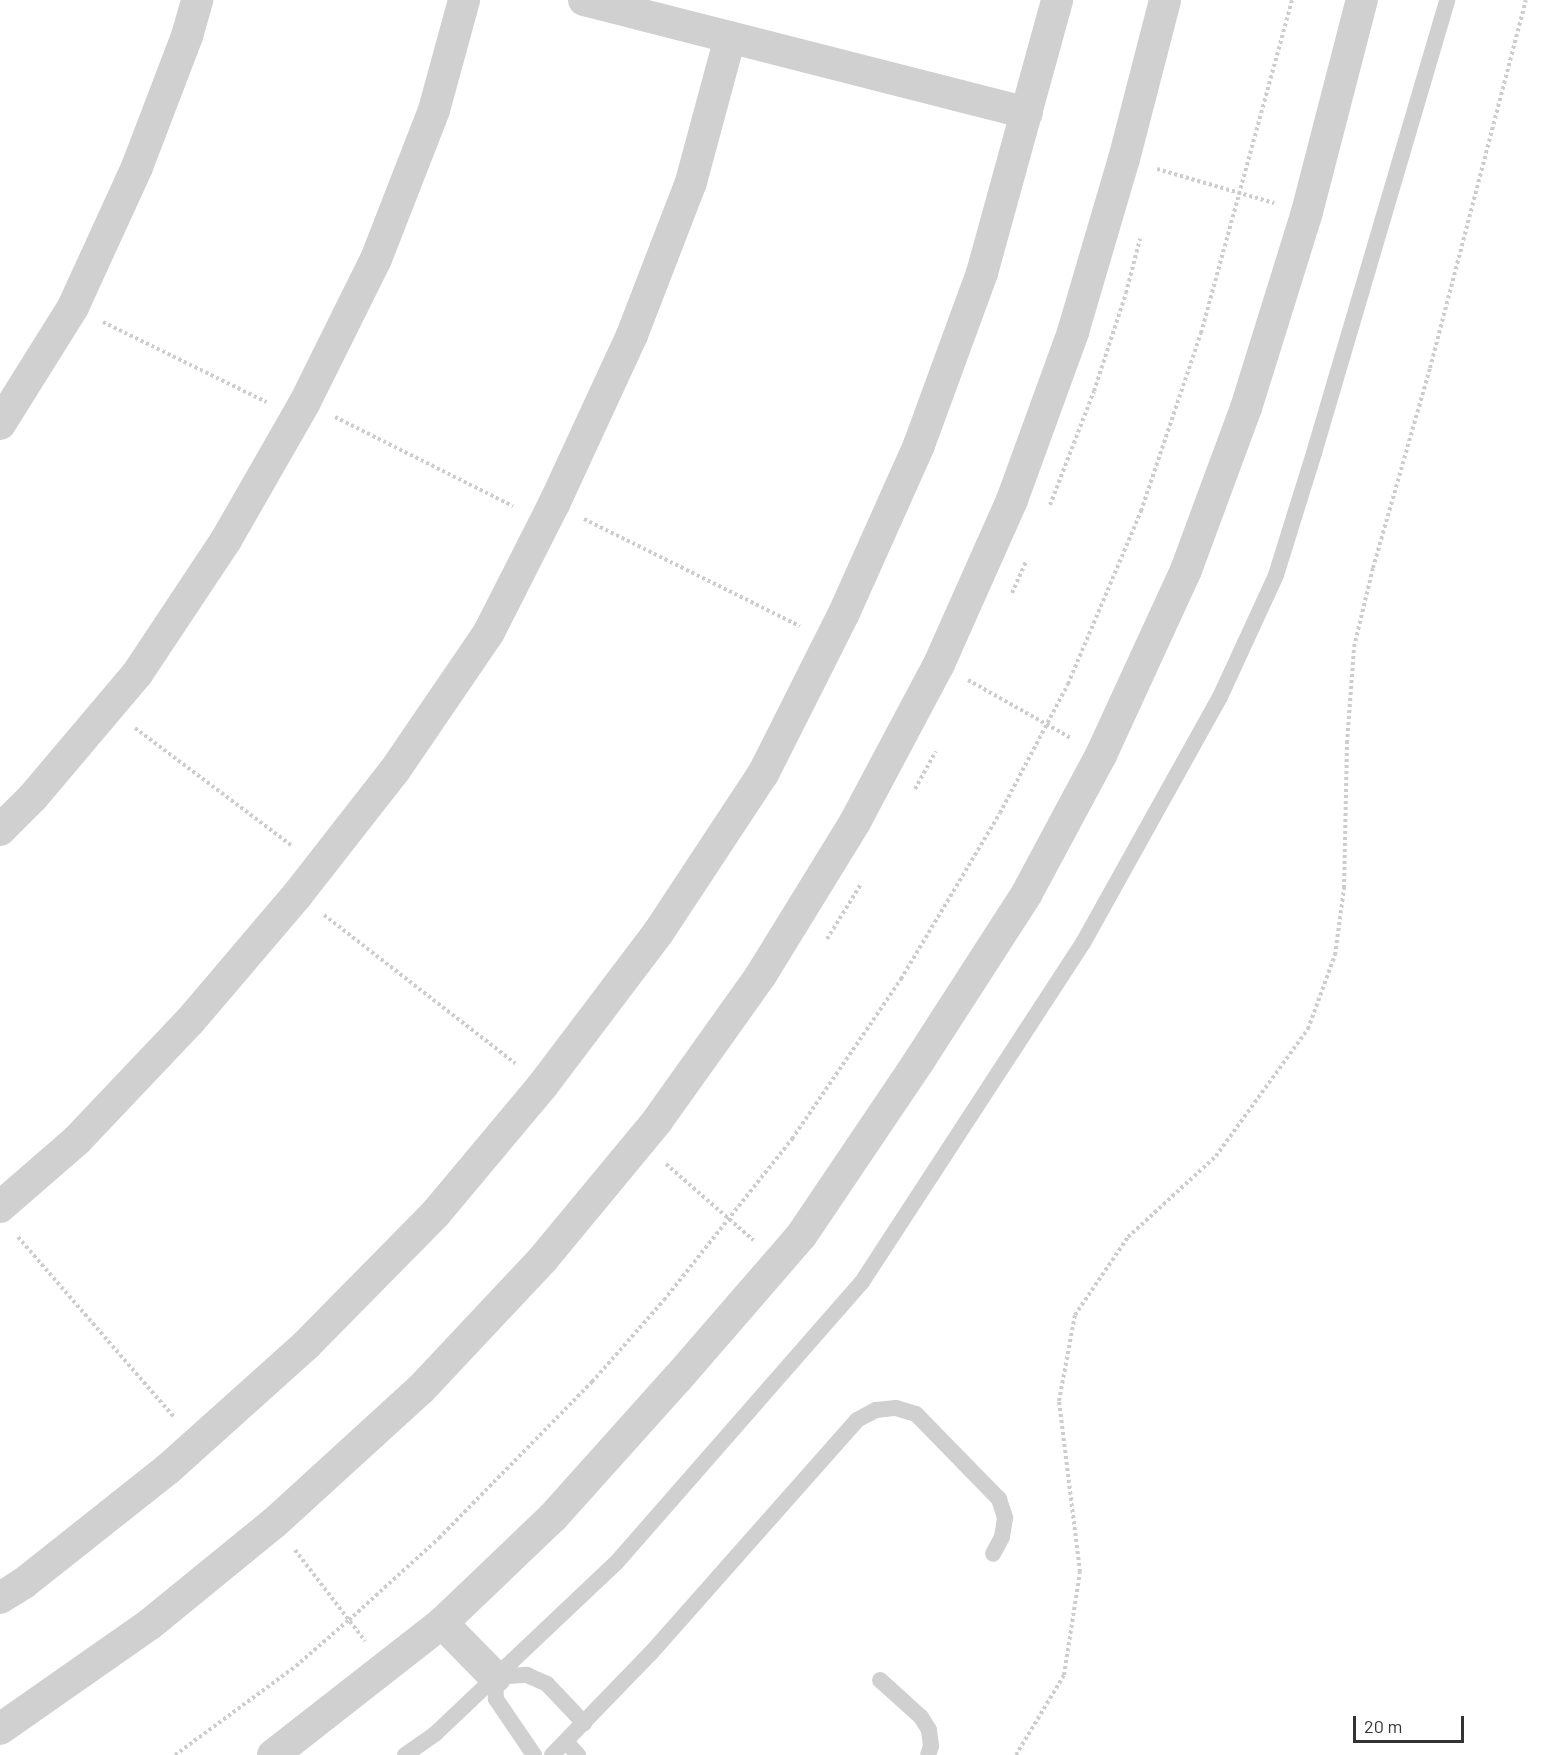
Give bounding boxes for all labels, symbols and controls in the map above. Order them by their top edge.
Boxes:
scale bar [1356,1704,1467,1742]
text: 20 m [1364,1715,1402,1737]

